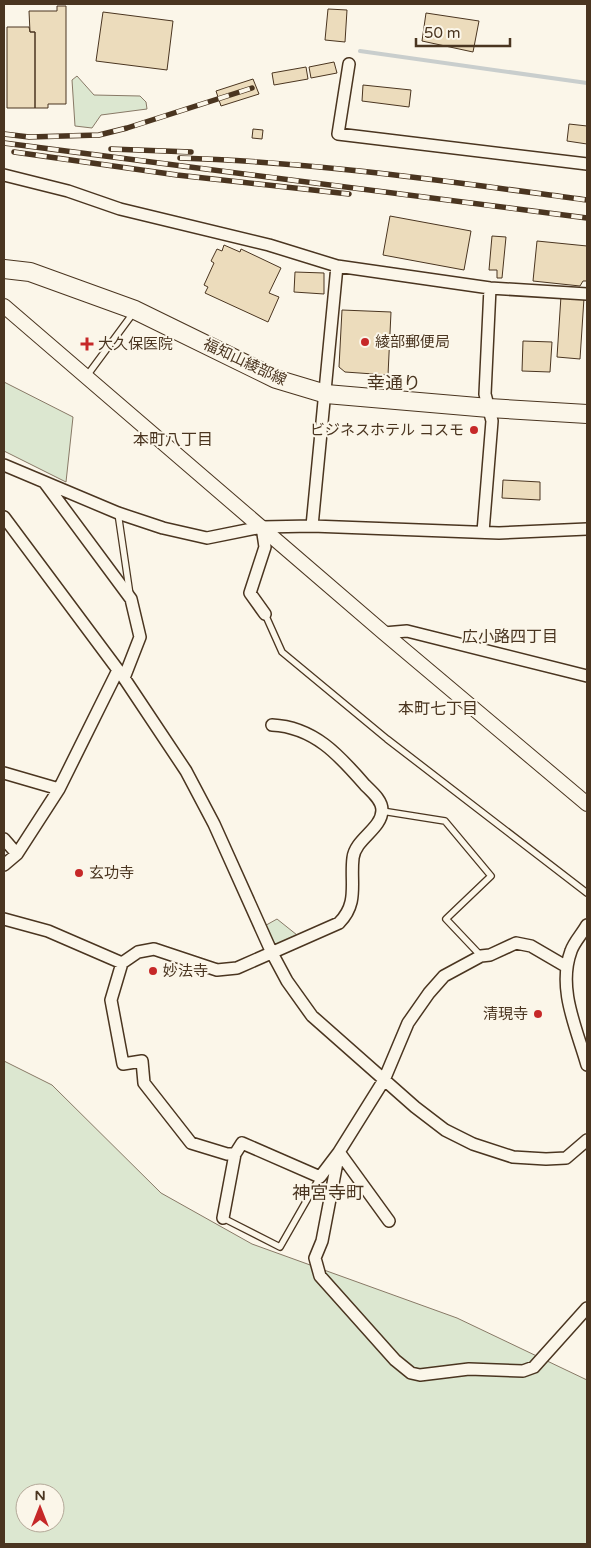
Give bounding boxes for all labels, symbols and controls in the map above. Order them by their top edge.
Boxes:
scale bar [416,15,510,47]
text: 50 m [424,24,461,42]
place label: 綾部郵便局 [375,333,450,351]
place label: 大久保医院 [98,335,173,353]
street label: 福知山綾部線 [200,335,290,389]
marker: 綾部郵便局 [359,336,371,348]
marker: 大久保医院 [80,337,94,351]
district label: 幸通り [367,372,421,394]
place label: ビジネスホテル コスモ [310,421,464,439]
marker: ビジネスホテル コスモ [468,424,480,436]
district label: 本町八丁目 [133,430,213,450]
district label: 広小路四丁目 [462,627,558,647]
district label: 本町七丁目 [398,699,478,719]
place label: 玄功寺 [89,864,134,882]
marker: 玄功寺 [73,867,85,879]
place label: 妙法寺 [163,962,208,980]
marker: 妙法寺 [147,965,159,977]
place label: 清現寺 [483,1005,528,1023]
marker: 清現寺 [532,1008,544,1020]
district label: 神宮寺町 [292,1182,364,1204]
north arrow [15,1483,65,1533]
text: N [34,1487,46,1504]

